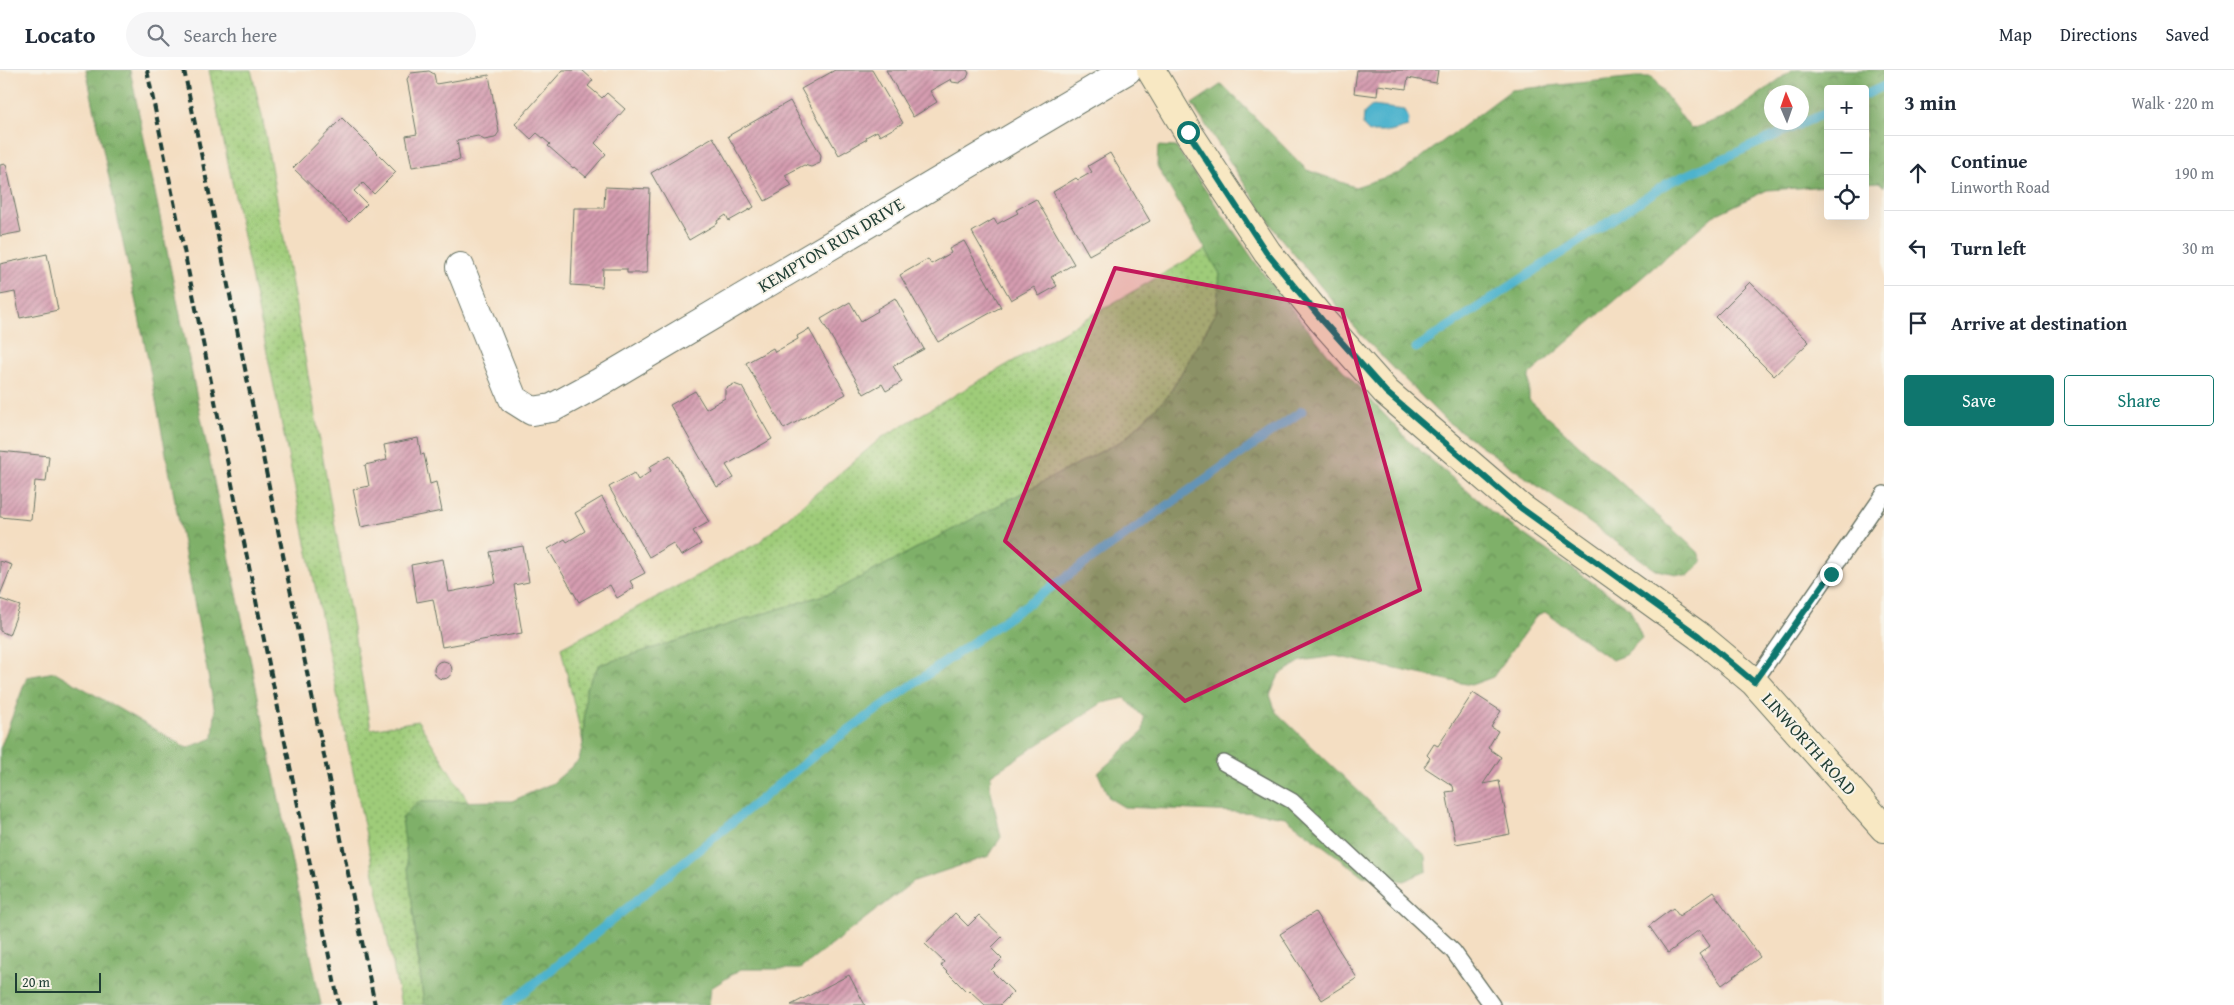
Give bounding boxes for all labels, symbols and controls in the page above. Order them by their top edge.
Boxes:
search box [126,12,476,57]
text: Locato [25,17,96,52]
icon: search [144,21,172,49]
text: Search here [184,21,277,49]
text: Map [1999,21,2032,48]
text: Directions [2060,21,2137,48]
text: Saved [2165,21,2209,48]
north arrow [1764,85,1809,130]
map controls [1824,85,1869,220]
button: + [1824,85,1869,130]
text: 3 min [1904,87,1956,118]
text: Walk · 220 m [2131,91,2214,115]
route start [1177,121,1200,144]
button: − [1824,130,1869,175]
text: Continue [1951,147,2028,175]
icon: ahead [1904,159,1932,187]
text: 190 m [2174,161,2214,185]
button: locate [1824,175,1869,220]
text: Linworth Road [1951,175,2050,199]
street label: KEMPTON RUN DRIVE [752,190,909,299]
icon: left [1904,234,1932,262]
text: Turn left [1951,234,2026,262]
text: 30 m [2182,236,2214,260]
icon: arrive [1904,309,1932,337]
text: Arrive at destination [1951,309,2127,337]
button: Save [1904,375,2054,426]
button: Share [2064,375,2214,426]
route end [1820,563,1843,586]
street label: LINWORTH ROAD [1756,686,1863,801]
scale bar [15,970,101,993]
text: 20 m [22,972,50,992]

